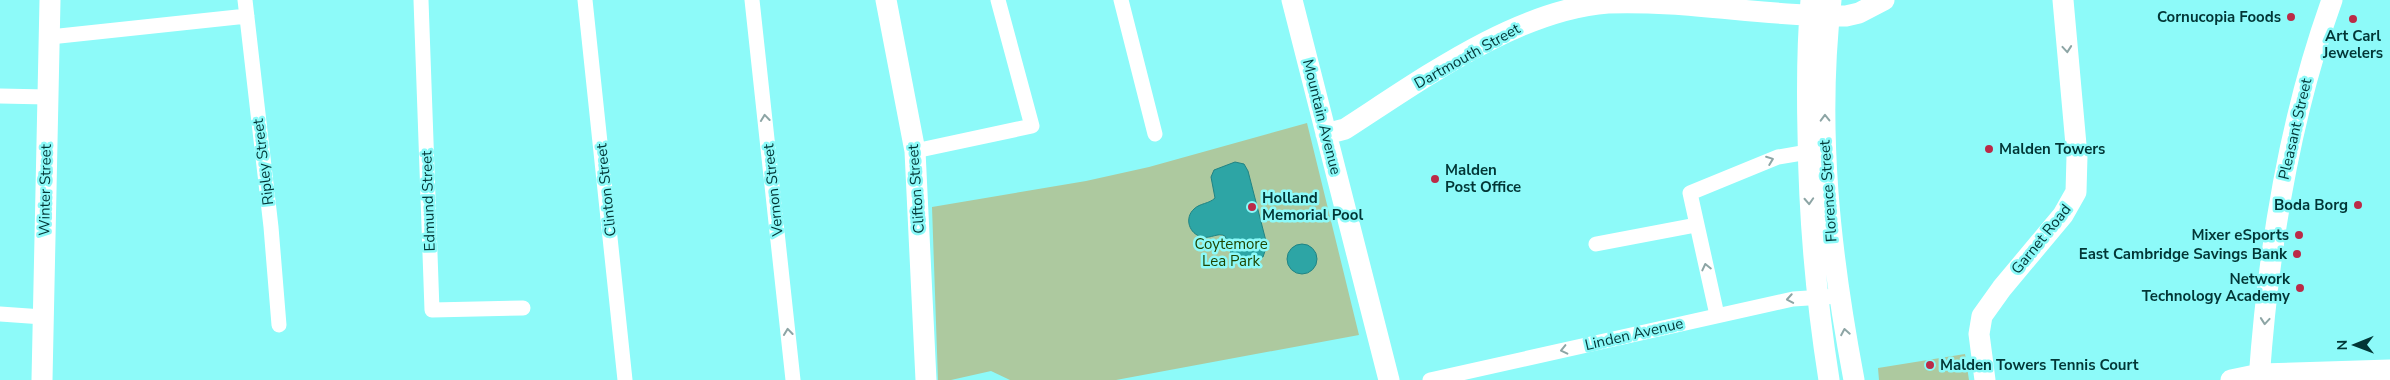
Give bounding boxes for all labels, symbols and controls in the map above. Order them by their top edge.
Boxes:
place label: Cornucopia Foods [2157,7,2281,27]
marker: Cornucopia Foods [2285,11,2297,23]
marker: Art Carl Jewelers [2347,13,2359,25]
street label: Dartmouth Street [1410,18,1524,93]
place label: Art Carl Jewelers [2322,26,2383,63]
one-way arrow [2061,45,2072,53]
street label: Mountain Avenue [1298,57,1346,177]
street label: Pleasant Street [2274,76,2317,182]
one-way arrow [760,113,771,121]
one-way arrow [1819,114,1830,122]
street label: Ripley Street [248,117,278,206]
street label: Florence Street [1814,139,1842,243]
place label: Malden Towers [1999,139,2105,159]
street label: Clinton Street [591,142,621,237]
street label: Vernon Street [758,142,788,238]
street label: Winter Street [34,143,56,236]
street label: Clifton Street [903,143,929,234]
marker: Malden Towers [1983,143,1995,155]
street label: Edmund Street [416,150,440,252]
one-way arrow [1765,156,1773,166]
place label: Malden Post Office [1445,160,1521,197]
marker: Malden Post Office [1429,173,1441,185]
place label: Holland Memorial Pool [1262,188,1363,225]
place label: Boda Borg [2274,195,2348,215]
one-way arrow [1804,197,1815,205]
marker: Boda Borg [2352,199,2364,211]
street label: Garnet Road [2007,200,2075,278]
marker: Holland Memorial Pool [1246,201,1258,213]
place label: Mixer eSports [2191,225,2289,245]
marker: Mixer eSports [2293,229,2305,241]
park label: Coytemore Lea Park [1194,234,1268,271]
place label: East Cambridge Savings Bank [2079,244,2288,264]
marker: East Cambridge Savings Bank [2291,248,2303,260]
one-way arrow [1701,263,1712,272]
place label: Network Technology Academy [2142,269,2291,306]
marker: Network Technology Academy [2294,282,2306,294]
one-way arrow [1786,294,1795,304]
street label: Linden Avenue [1583,313,1685,355]
one-way arrow [2260,317,2271,325]
north arrow [2330,320,2380,370]
one-way arrow [783,327,794,335]
one-way arrow [1841,328,1851,336]
text: N [2333,340,2352,351]
one-way arrow [1559,344,1568,355]
place label: Malden Towers Tennis Court [1940,355,2139,375]
marker: Malden Towers Tennis Court [1924,359,1936,371]

